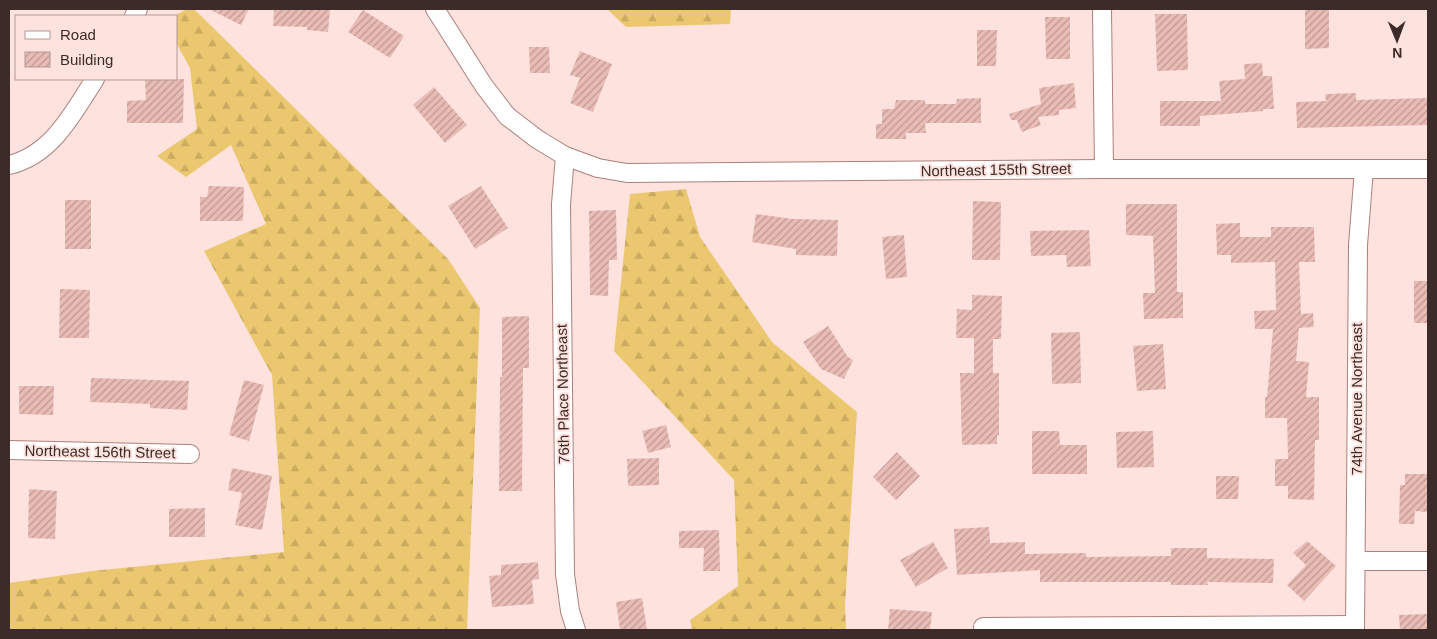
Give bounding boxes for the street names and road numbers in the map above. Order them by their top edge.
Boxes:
street label: Northeast 155th Street [920,160,1072,179]
street label: 74th Avenue Northeast [1348,322,1365,475]
street label: 76th Place Northeast [553,323,572,464]
street label: Northeast 156th Street [24,442,176,461]

